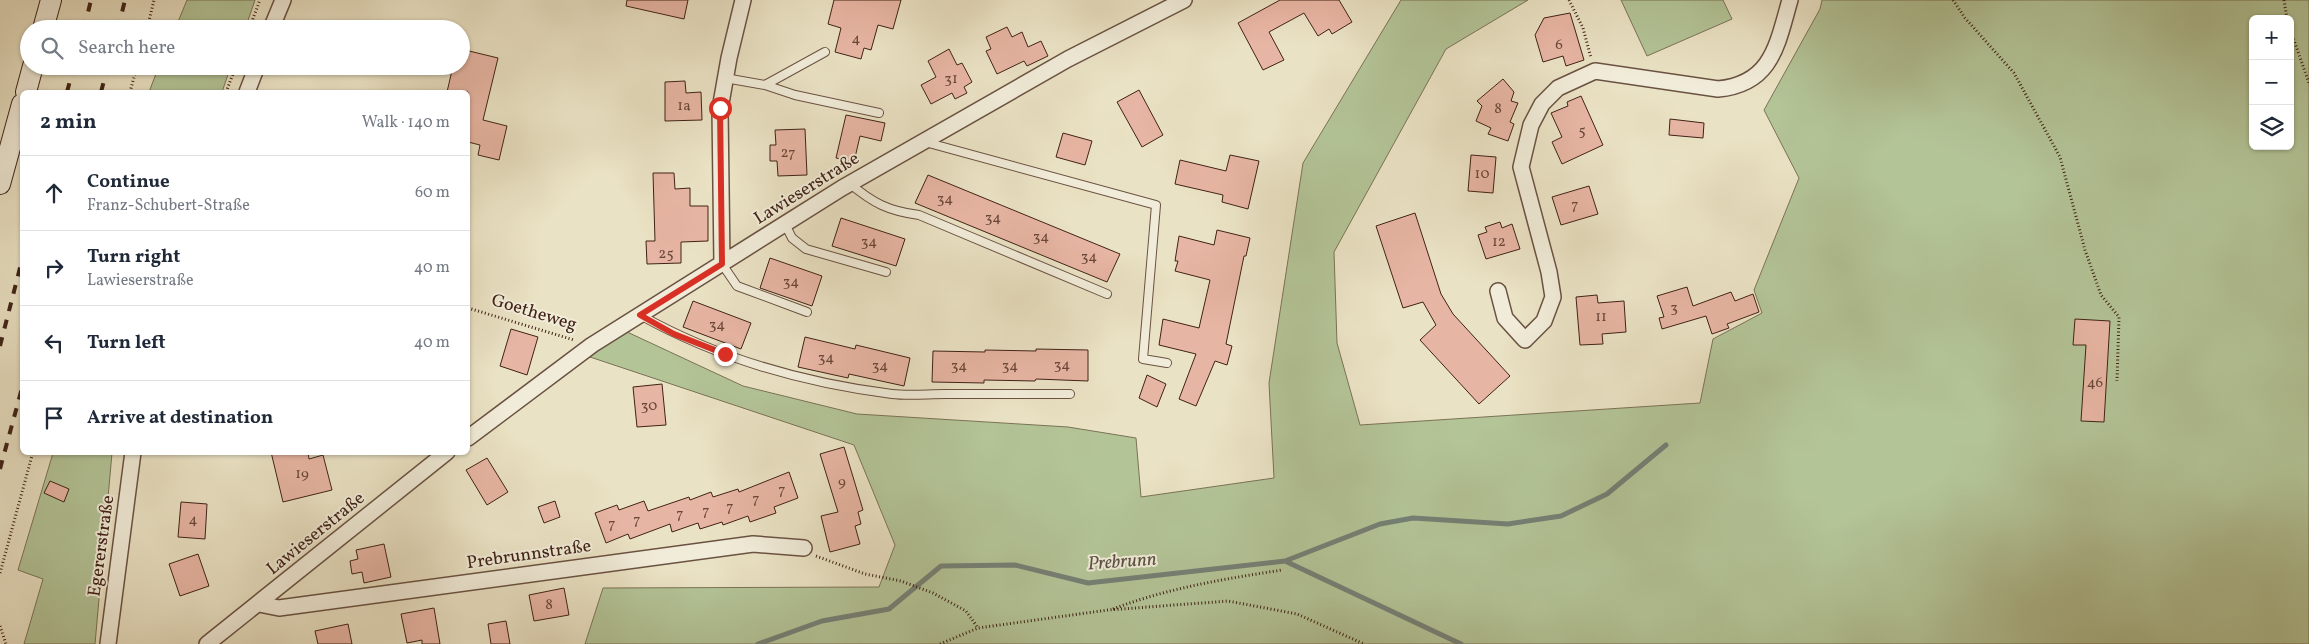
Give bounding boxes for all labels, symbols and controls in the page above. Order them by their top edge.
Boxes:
map controls [2249,15,2294,150]
button: + [2249,15,2294,60]
search box [20,20,470,75]
house number: 4 [852,29,861,50]
icon: search [38,34,66,62]
text: Search here [78,35,175,61]
house number: 6 [1555,35,1563,56]
button: − [2249,60,2294,105]
house number: 31 [944,69,958,90]
house number: 1a [677,96,691,117]
route start [709,97,732,120]
house number: 8 [1494,99,1502,120]
button: layers [2249,105,2294,150]
text: 2 min [40,108,97,137]
text: Walk · 140 m [362,112,450,134]
house number: 5 [1578,121,1586,142]
house number: 27 [781,143,795,164]
street label: Lawieserstraße [749,147,865,231]
house number: 10 [1475,164,1489,185]
text: Continue [87,169,170,195]
icon: ahead [40,179,68,207]
text: 60 m [415,182,450,204]
house number: 34 [937,189,953,210]
text: Franz-Schubert-Straße [87,195,250,217]
house number: 7 [1571,195,1579,216]
house number: 34 [985,208,1001,229]
house number: 34 [1033,227,1049,248]
house number: 34 [861,232,877,253]
house number: 12 [1492,232,1506,253]
text: Turn right [87,244,180,270]
house number: 25 [658,244,674,265]
house number: 34 [1081,247,1097,268]
icon: right [40,254,68,282]
text: 40 m [414,257,450,279]
text: Lawieserstraße [87,270,194,292]
house number: 34 [783,272,799,293]
street label: Goetheweg [488,288,580,338]
house number: 3 [1670,298,1678,319]
house number: 11 [1595,307,1607,328]
house number: 34 [709,315,725,336]
icon: left [40,329,68,357]
text: Turn left [87,330,166,356]
text: 40 m [414,332,450,354]
route end [714,343,737,366]
house number: 34 [818,348,834,369]
house number: 34 [1054,355,1070,376]
house number: 34 [872,356,888,377]
house number: 34 [951,356,967,377]
house number: 34 [1002,356,1018,377]
house number: 46 [2087,373,2103,394]
house number: 30 [641,396,657,417]
icon: arrive [40,404,68,432]
text: Arrive at destination [87,405,273,431]
house number: 19 [295,464,309,485]
house number: 9 [838,472,846,493]
house number: 7 [778,480,786,501]
street label: Lawieserstraße [262,487,370,581]
house number: 7 [752,489,760,510]
street label: Egererstraße [83,494,121,598]
house number: 7 [726,497,734,518]
house number: 7 [702,501,710,522]
house number: 7 [676,504,684,525]
house number: 4 [189,510,198,531]
house number: 7 [633,510,641,531]
house number: 7 [608,514,616,535]
street label: Prebrunnstraße [465,534,593,576]
water label: Prebrunn [1087,547,1158,577]
house number: 8 [545,595,553,616]

